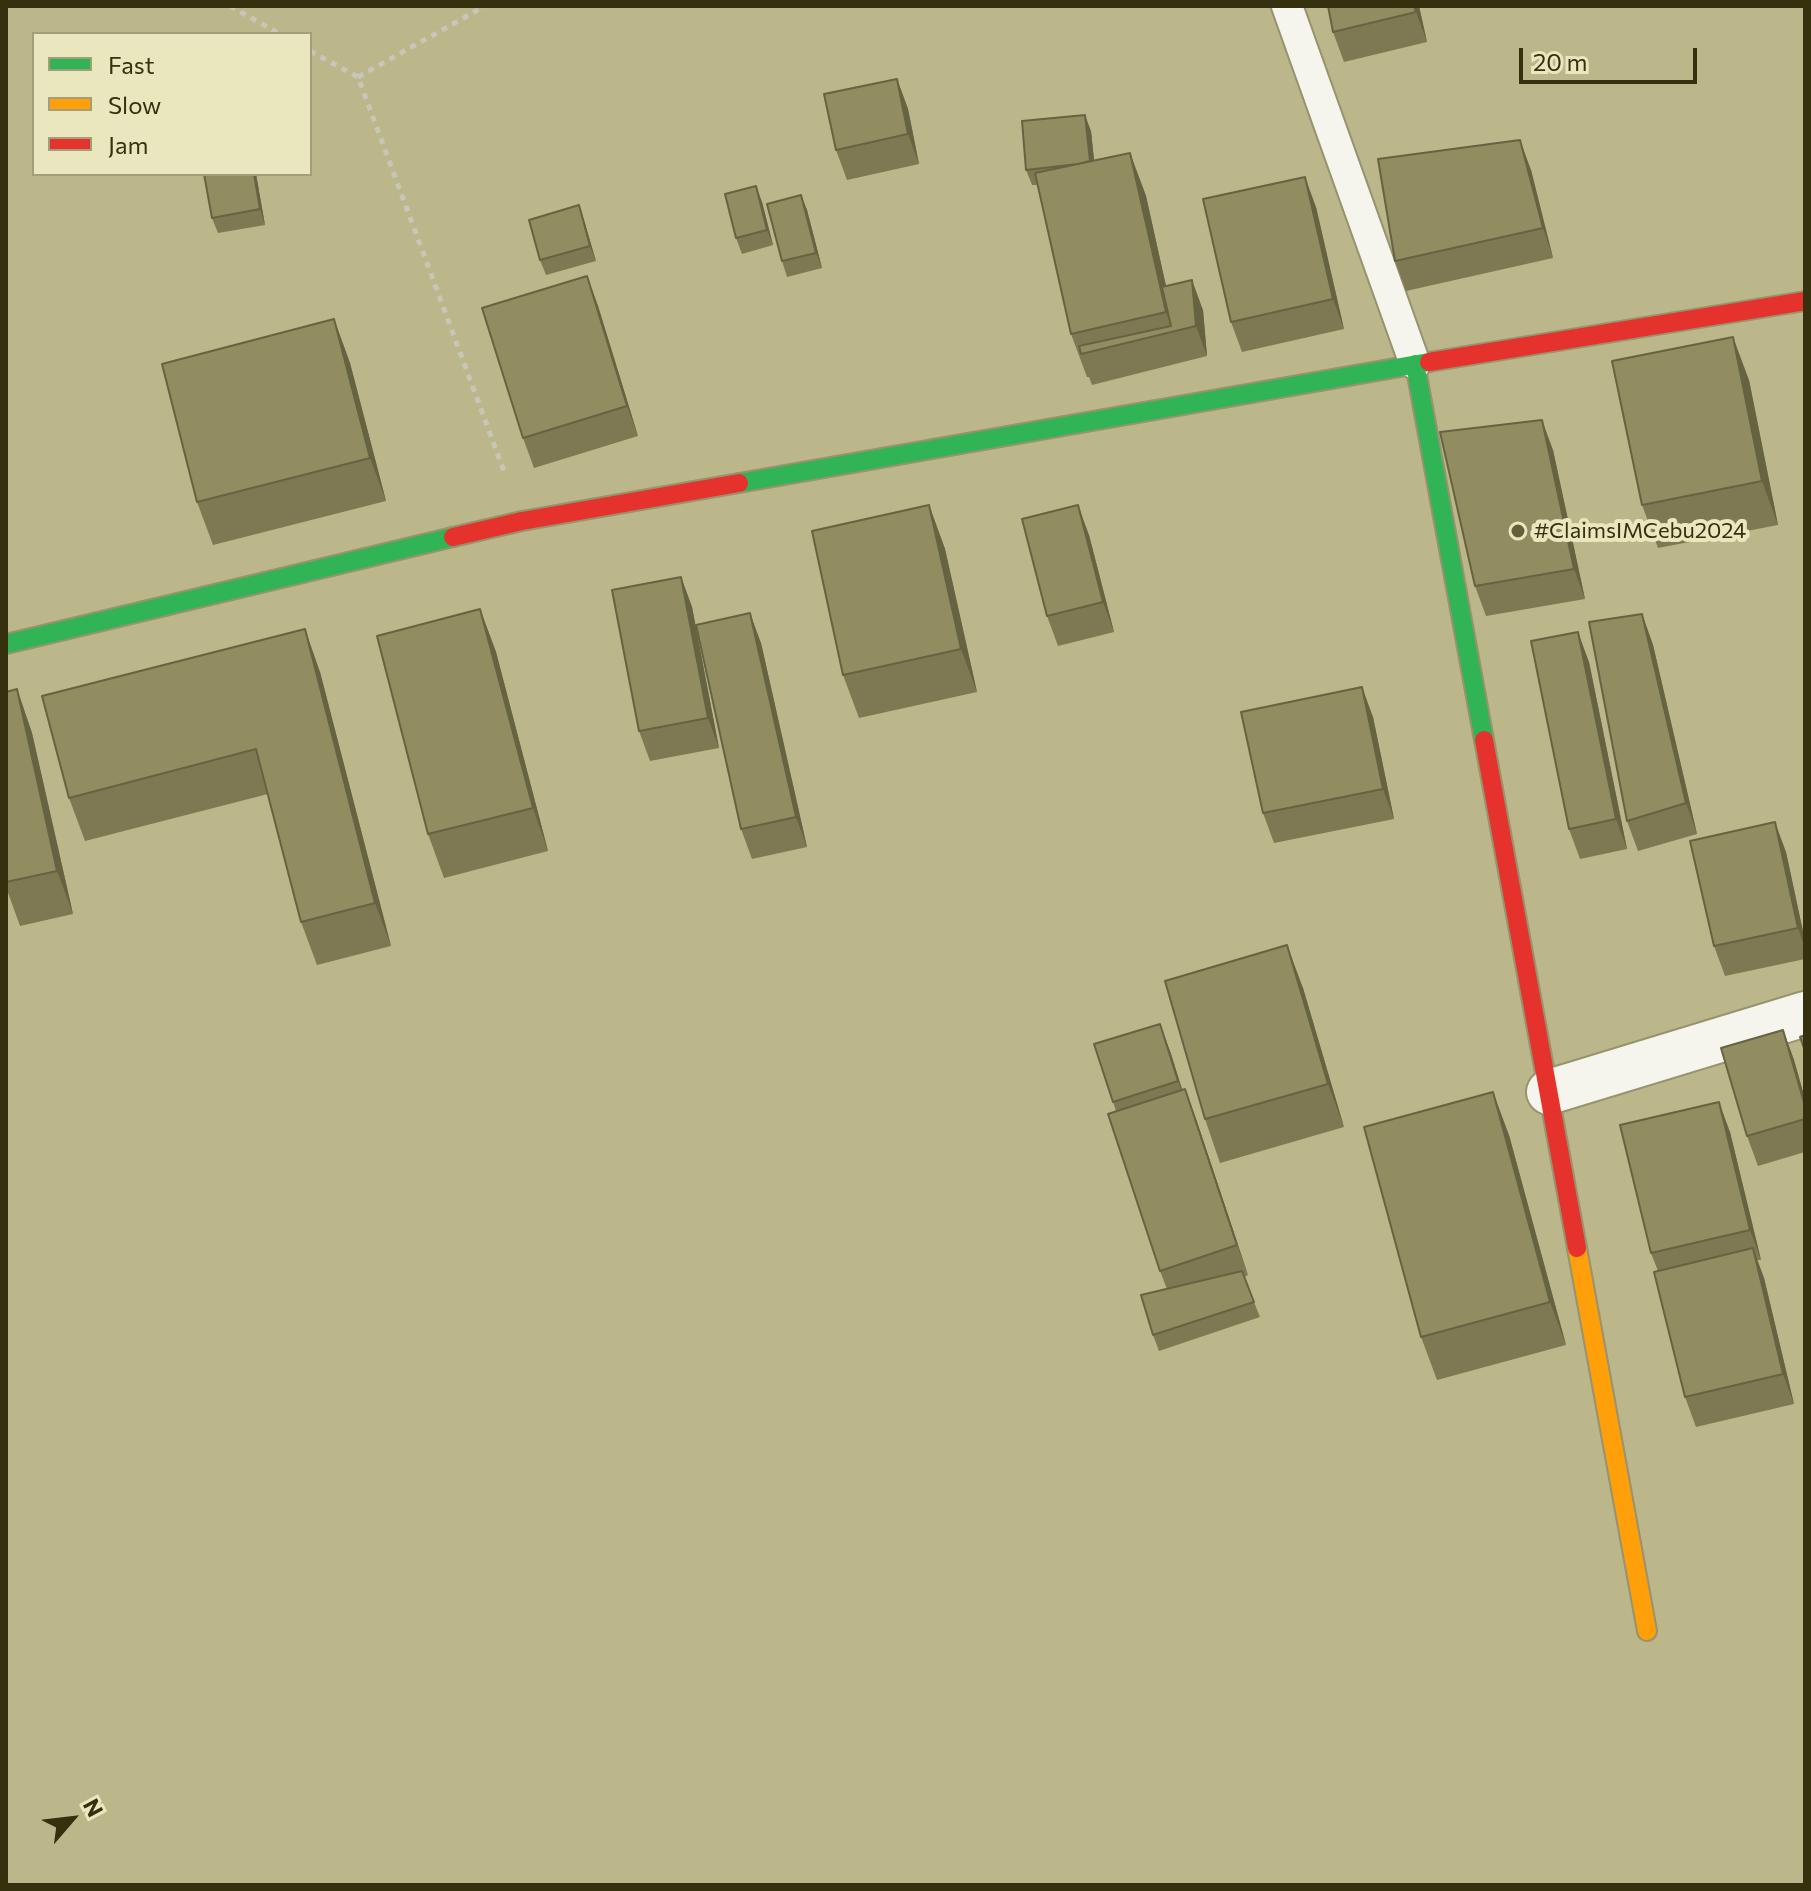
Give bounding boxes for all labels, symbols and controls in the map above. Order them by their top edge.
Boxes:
legend [32,32,312,176]
scale bar [1523,32,1701,82]
text: 20 m [1533,47,1587,76]
text: Fast [108,50,155,79]
text: Slow [108,90,161,119]
text: Jam [108,130,148,159]
place label: #ClaimsIMCebu2024 [1534,518,1746,544]
marker: #ClaimsIMCebu2024 [1509,522,1527,540]
north arrow [32,1779,112,1859]
text: N [78,1794,109,1821]

